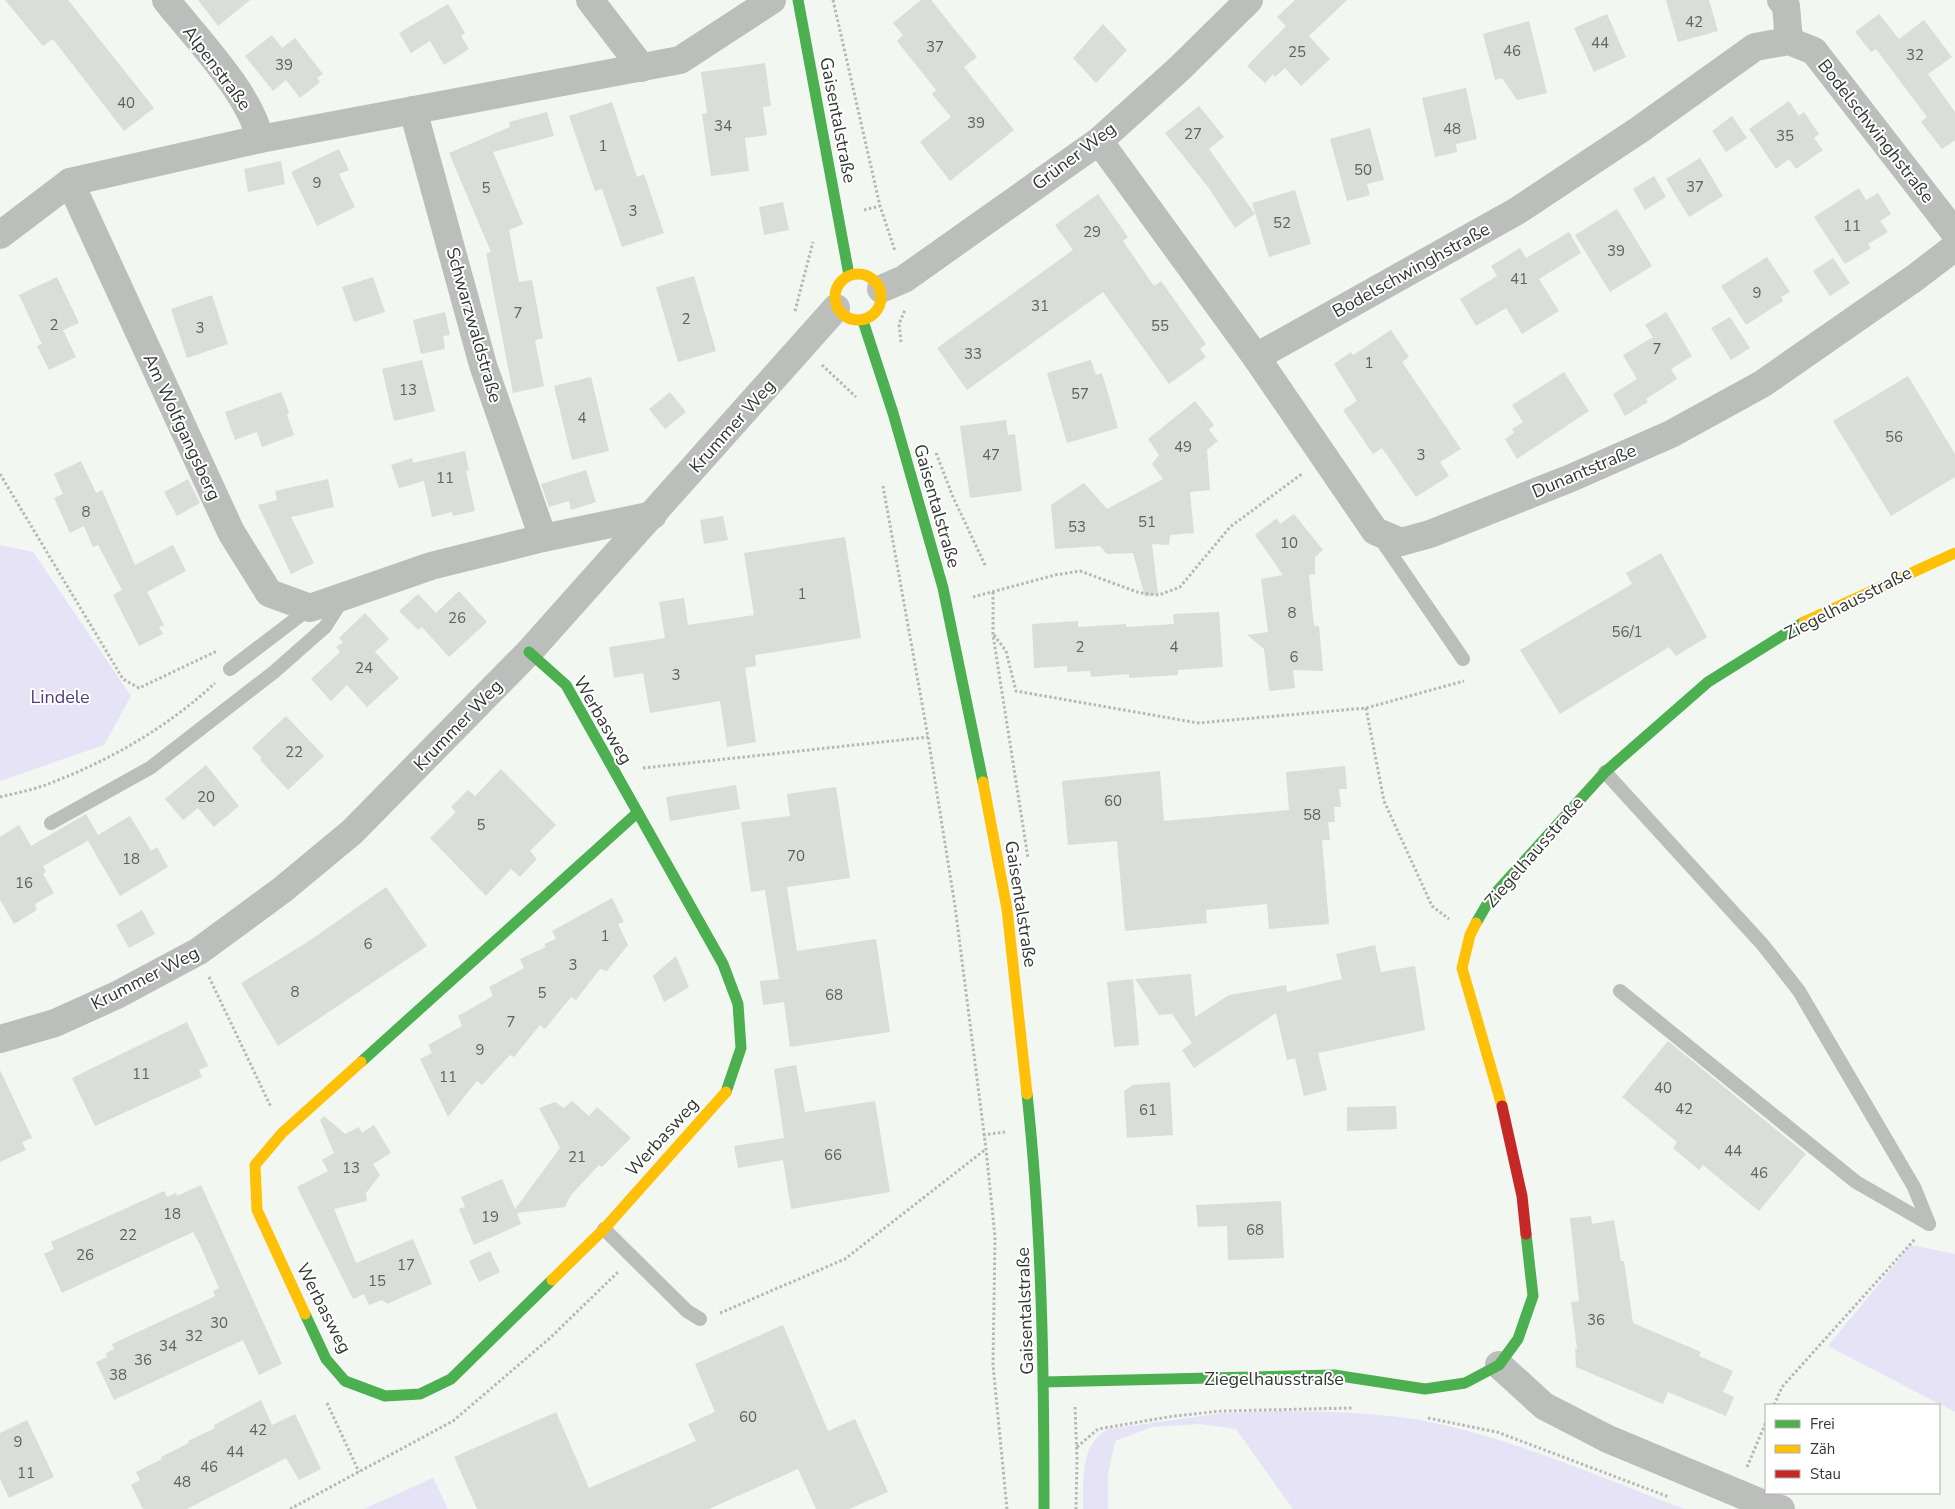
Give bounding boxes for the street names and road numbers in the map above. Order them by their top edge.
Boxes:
street label: Alpenstraße [177,21,257,115]
street label: Bodelschwinghstraße [1812,54,1940,208]
street label: Gaisentalstraße [814,55,862,185]
street label: Grüner Weg [1027,117,1121,195]
street label: Bodelschwinghstraße [1328,217,1494,323]
street label: Schwarzwaldstraße [440,245,508,405]
street label: Am Wolfgangsberg [137,350,227,504]
street label: Krummer Weg [684,374,780,478]
street label: Dunantstraße [1528,438,1640,504]
street label: Gaisentalstraße [908,441,966,571]
street label: Ziegelhausstraße [1780,561,1916,645]
street label: Werbasweg [568,671,638,769]
street label: Krummer Weg [408,674,508,776]
street label: Ziegelhausstraße [1479,791,1589,913]
street label: Gaisentalstraße [999,839,1043,969]
street label: Krummer Weg [87,940,203,1016]
street label: Werbasweg [620,1092,704,1182]
street label: Gaisentalstraße [1011,1247,1039,1375]
street label: Werbasweg [291,1259,357,1357]
street label: Ziegelhausstraße [1204,1367,1344,1391]

